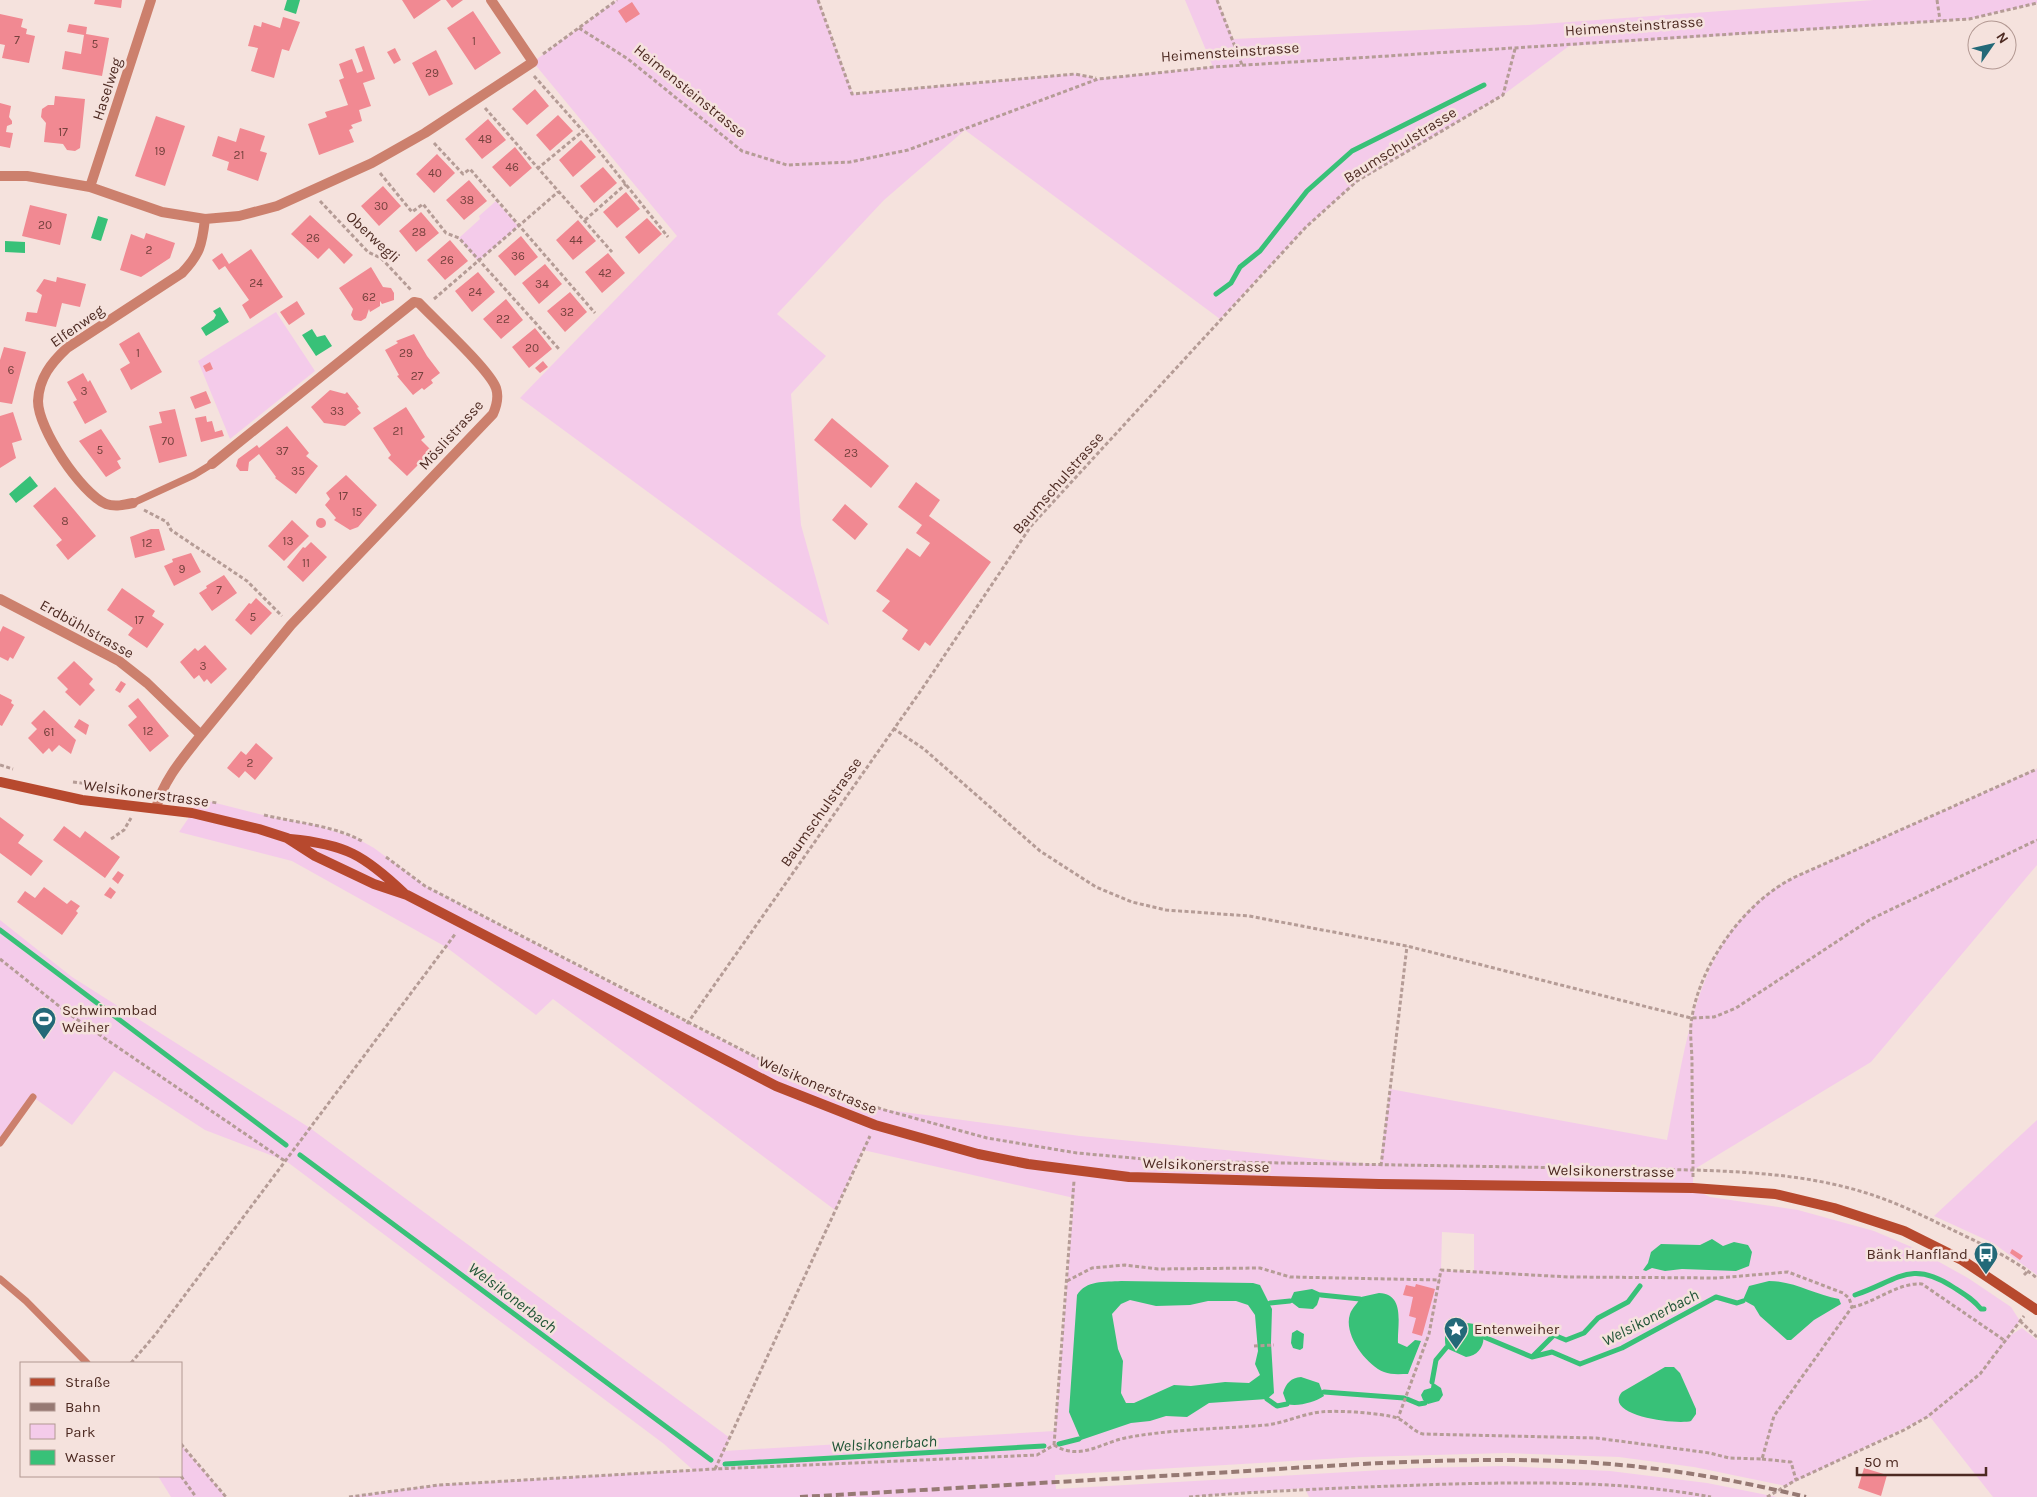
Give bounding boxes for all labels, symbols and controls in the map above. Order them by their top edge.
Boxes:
street label: Heimensteinstrasse [1564,12,1704,40]
north arrow [1967,20,2017,70]
text: N [1993,29,2012,47]
house number: 7 [14,33,20,47]
house number: 1 [472,34,476,48]
house number: 5 [92,37,99,51]
street label: Heimensteinstrasse [1160,38,1300,66]
street label: Heimensteinstrasse [631,40,749,142]
street label: Haselweg [88,55,126,123]
house number: 29 [425,66,439,80]
street label: Baumschulstrasse [1340,103,1460,187]
house number: 17 [58,125,68,139]
house number: 48 [478,132,492,146]
house number: 19 [155,144,165,158]
house number: 21 [234,148,244,162]
house number: 46 [505,160,519,174]
house number: 40 [428,166,442,180]
house number: 38 [460,193,474,207]
house number: 30 [374,199,388,213]
street label: Oberwegli [342,207,404,267]
house number: 20 [38,218,52,232]
house number: 28 [412,225,426,239]
house number: 26 [306,231,320,245]
house number: 44 [569,233,583,247]
house number: 2 [146,243,153,257]
house number: 36 [511,249,525,263]
house number: 26 [440,253,454,267]
house number: 42 [598,266,612,280]
house number: 24 [249,276,263,290]
house number: 34 [535,277,549,291]
house number: 24 [468,285,482,299]
house number: 62 [362,290,376,304]
street label: Elfenweg [47,301,108,351]
house number: 32 [560,305,574,319]
house number: 22 [496,312,510,326]
house number: 20 [525,341,539,355]
house number: 1 [136,346,140,360]
house number: 29 [399,346,413,360]
house number: 6 [8,363,15,377]
house number: 27 [411,369,424,383]
house number: 3 [80,384,88,398]
street label: Möslistrasse [415,396,487,474]
house number: 33 [330,404,344,418]
house number: 21 [393,424,403,438]
street label: Baumschulstrasse [1009,428,1107,538]
house number: 70 [162,434,174,448]
house number: 5 [97,443,104,457]
house number: 37 [276,444,289,458]
house number: 23 [844,446,858,460]
house number: 35 [291,464,305,478]
house number: 17 [338,489,348,503]
house number: 15 [352,505,363,519]
house number: 8 [61,514,69,528]
house number: 13 [282,534,294,548]
house number: 12 [142,536,153,550]
house number: 11 [302,556,310,570]
house number: 9 [179,562,186,576]
house number: 7 [216,583,222,597]
street label: Erdbühlstrasse [37,596,137,662]
house number: 5 [250,610,257,624]
house number: 17 [134,613,144,627]
house number: 3 [199,659,207,673]
house number: 12 [143,724,154,738]
house number: 61 [44,725,54,739]
street label: Baumschulstrasse [777,754,865,870]
house number: 2 [247,756,254,770]
street label: Welsikonerstrasse [82,775,210,811]
place label: Schwimmbad Weiher [62,1001,157,1036]
sports icon: Schwimmbad Weiher [31,1006,57,1040]
street label: Welsikonerstrasse [756,1052,880,1118]
street label: Welsikonerstrasse [1142,1154,1270,1176]
street label: Welsikonerstrasse [1548,1161,1674,1181]
bus stop icon: Bänk Hanfland [1973,1241,1999,1275]
place label: Bänk Hanfland [1866,1245,1968,1263]
water label: Welsikonerbach [465,1258,561,1337]
water label: Welsikonerbach [1599,1285,1702,1350]
place icon: Entenweiher [1443,1316,1469,1350]
place label: Entenweiher [1474,1320,1560,1338]
legend [20,1362,182,1477]
text: Straße [65,1373,110,1391]
text: Bahn [65,1398,101,1416]
text: Park [65,1423,95,1441]
water label: Welsikonerbach [831,1431,937,1456]
scale bar [1857,1444,1986,1476]
text: Wasser [65,1448,116,1466]
text: 50 m [1864,1453,1899,1471]

